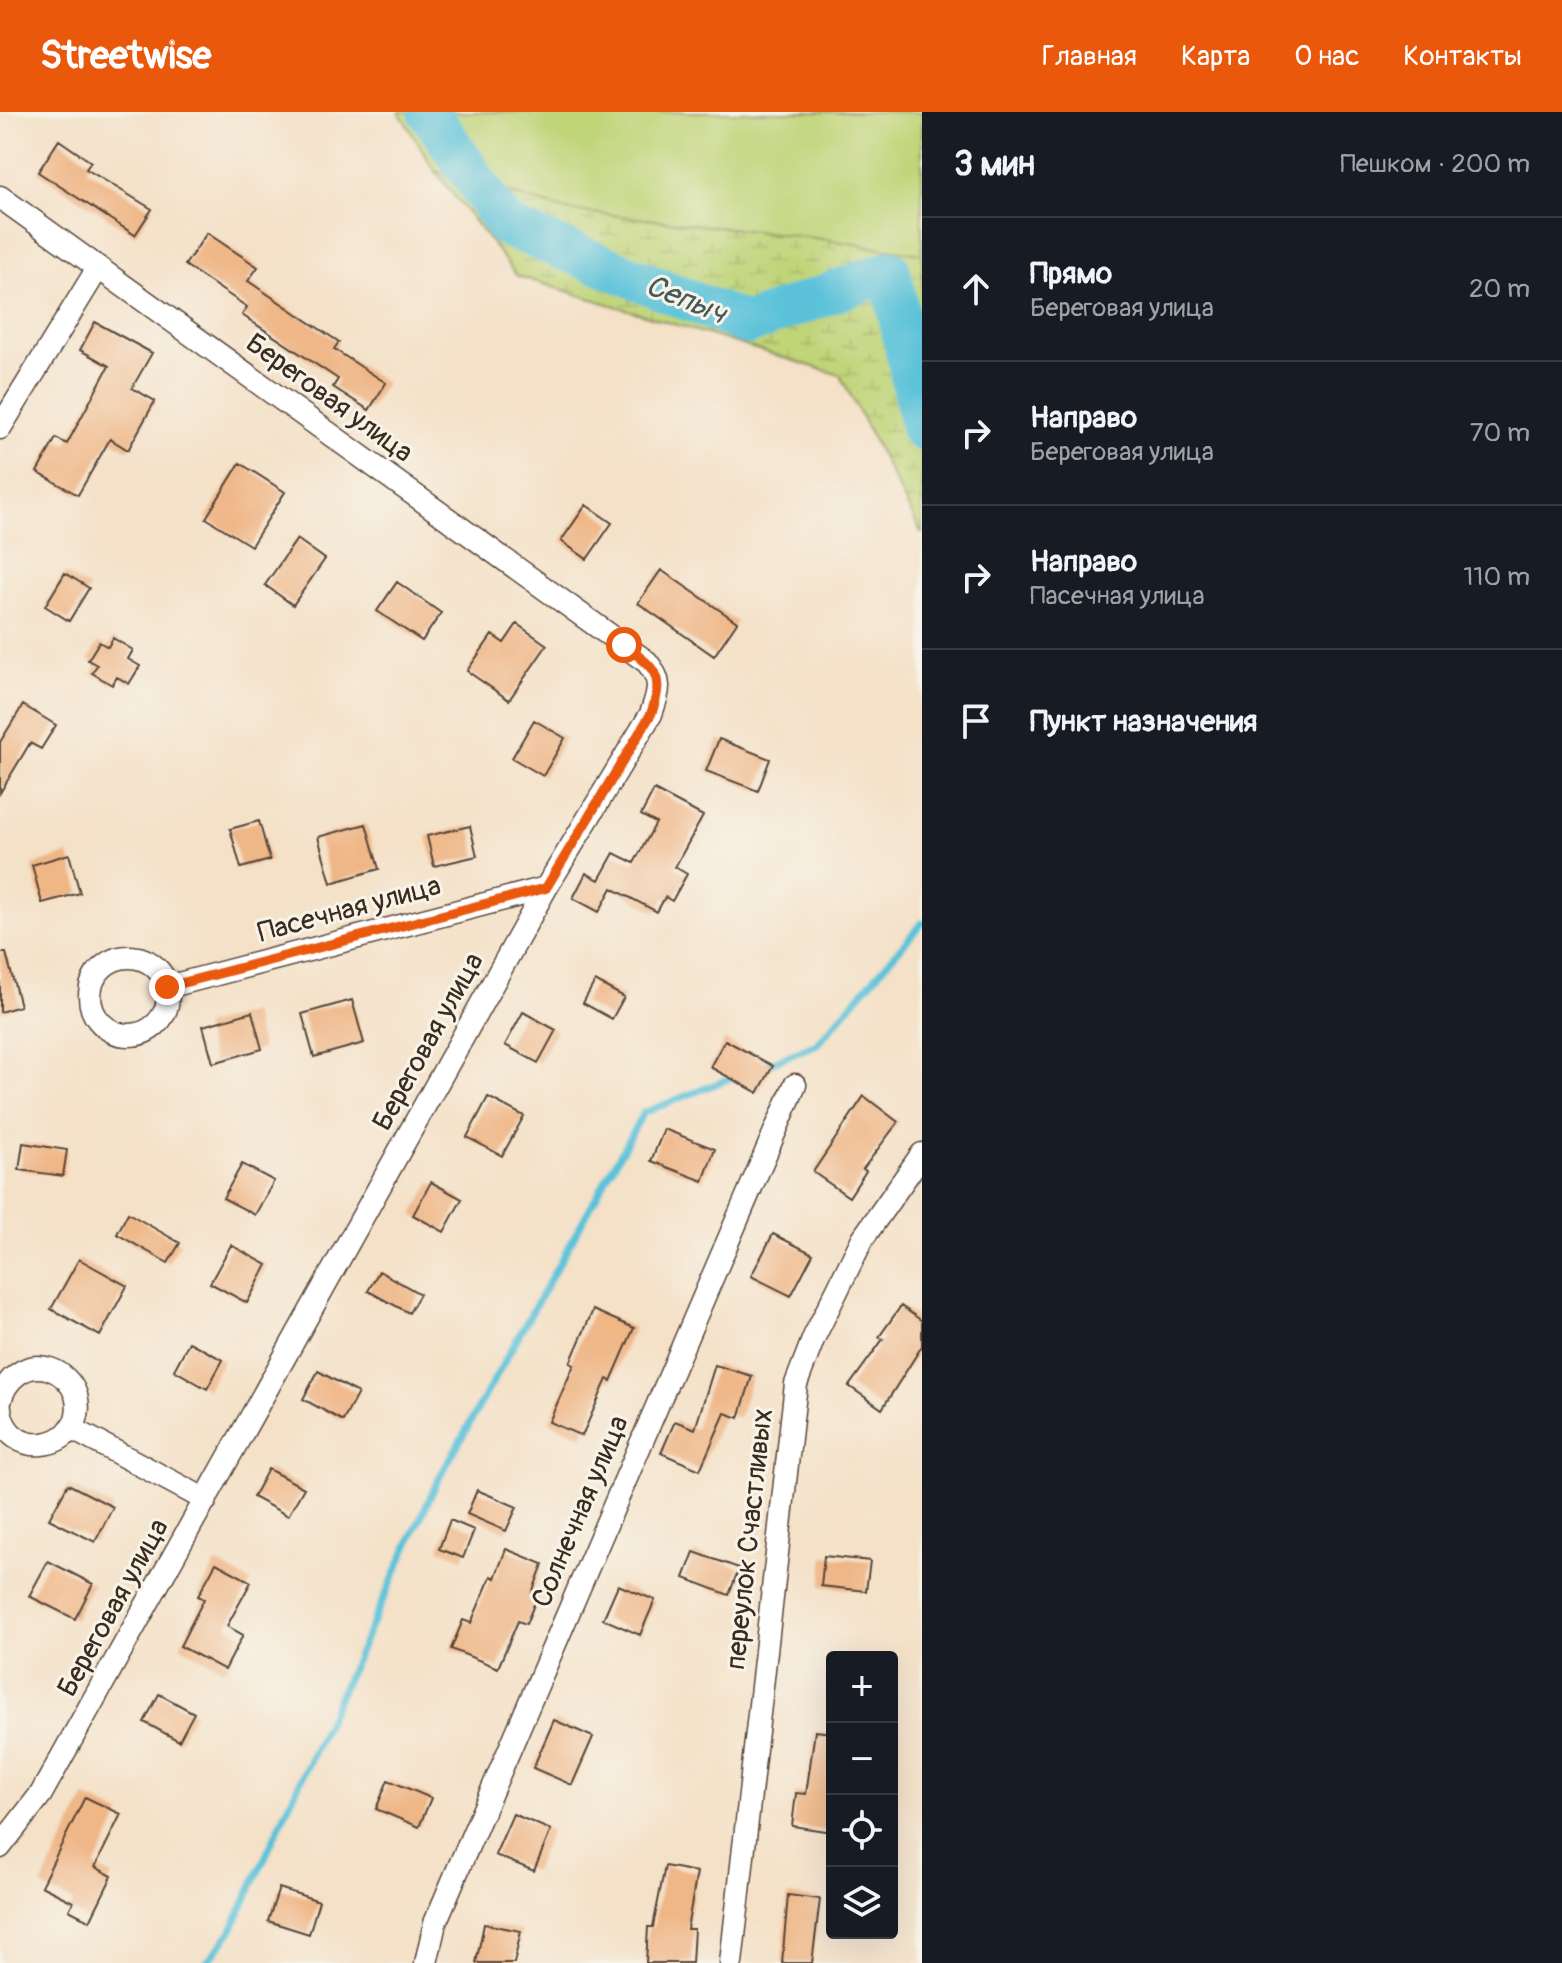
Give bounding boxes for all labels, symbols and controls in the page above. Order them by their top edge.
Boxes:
text: Streetwise [40,32,211,80]
text: Главная [1042,39,1137,74]
text: Карта [1181,39,1250,74]
text: О нас [1294,39,1359,74]
text: Контакты [1403,39,1522,74]
text: 3 мин [954,143,1035,186]
text: Пешком · 200 m [1340,148,1530,180]
text: Прямо [1030,255,1112,292]
water label: Сепыч [640,267,733,333]
icon: ahead [954,267,998,311]
text: 20 m [1469,273,1530,305]
text: Береговая улица [1030,292,1214,324]
street label: Береговая улица [239,326,419,471]
text: Направо [1030,399,1137,436]
icon: right [954,411,998,455]
text: 70 m [1470,417,1530,449]
text: Береговая улица [1030,436,1214,468]
text: Направо [1030,543,1137,580]
icon: right [954,555,998,599]
text: 110 m [1463,561,1530,593]
text: Пасечная улица [1030,580,1205,612]
route start [606,627,642,663]
icon: arrive [954,699,998,743]
text: Пункт назначения [1030,703,1257,740]
street label: Пасечная улица [254,868,445,951]
street label: Береговая улица [365,947,492,1137]
route end [149,969,185,1005]
street label: переулок Счастливых [718,1407,781,1671]
street label: Солнечная улица [524,1410,637,1613]
street label: Береговая улица [50,1513,177,1703]
map controls [826,1651,898,1939]
button: + [826,1651,898,1723]
button: − [826,1723,898,1795]
button: locate [826,1795,898,1867]
button: layers [826,1867,898,1939]

